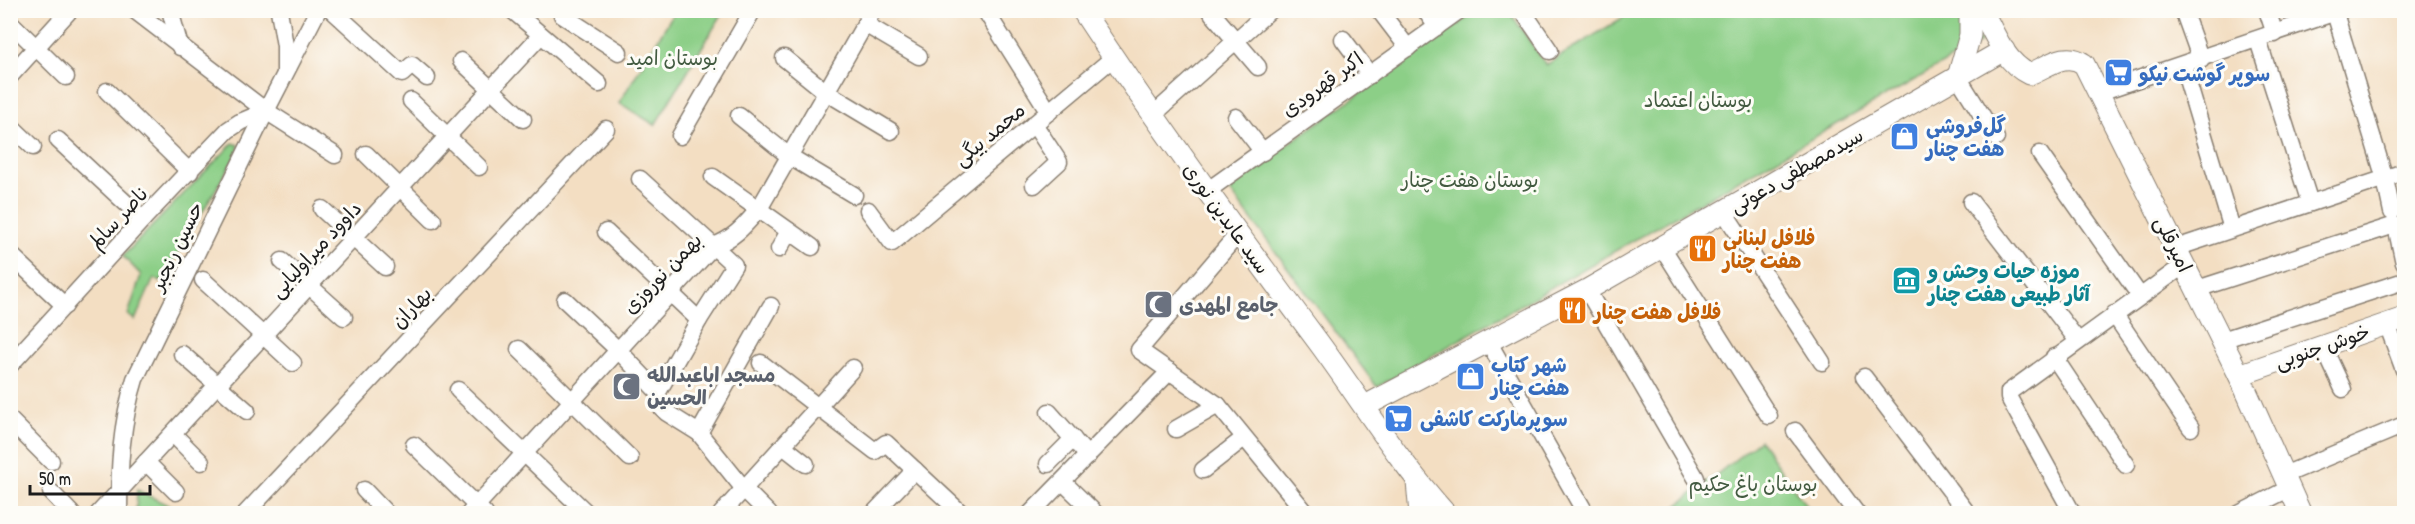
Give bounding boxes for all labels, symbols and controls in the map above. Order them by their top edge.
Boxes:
park label: بوستان امید [626,44,718,71]
street label: اکبر قهرودی [1276,45,1368,123]
supermarket icon: سوپر گوشت نیکو [2102,57,2134,89]
place label: سوپر گوشت نیکو [2137,60,2270,87]
park label: بوستان اعتماد [1644,86,1752,113]
street label: محمد بیگی [947,96,1031,172]
place label: گل‌فروشی هفت چنار [1924,112,2006,162]
street label: سیدمصطفی دعوتی [1724,121,1868,219]
shop icon: گل‌فروشی هفت چنار [1889,121,1921,153]
street label: سید عابدین نوری [1177,157,1277,279]
park label: بوستان هفت چنار [1399,166,1539,193]
street label: ناصر سالم [82,180,156,256]
street label: داوود میراولیایی [263,195,367,303]
street label: حسین رنجبر [142,197,209,297]
street label: امیرقلی [2149,211,2199,277]
place label: فلافل لبنانی هفت چنار [1721,224,1815,274]
street label: بهمن نوروزی [616,226,708,320]
restaurant icon: فلافل لبنانی هفت چنار [1686,232,1718,264]
place label: موزه حیات وحش و آثار طبیعی هفت چنار [1926,257,2091,307]
museum icon: موزه حیات وحش و آثار طبیعی هفت چنار [1891,265,1923,297]
street label: بهاران [385,280,437,334]
mosque icon: جامع المهدی [1142,288,1174,320]
place label: جامع المهدی [1179,291,1278,320]
restaurant icon: فلافل هفت چنار [1557,295,1589,327]
place label: فلافل هفت چنار [1592,298,1721,325]
street label: خوش جنوبی [2271,317,2373,376]
place label: شهر کتاب هفت چنار [1489,351,1569,401]
shop icon: شهر کتاب هفت چنار [1454,360,1486,392]
place label: مسجد اباعبدالله الحسین [647,361,775,411]
mosque icon: مسجد اباعبدالله الحسین [610,370,642,402]
supermarket icon: سوپرمارکت کاشفی [1383,402,1415,434]
place label: سوپرمارکت کاشفی [1420,405,1568,432]
scale bar [30,458,150,496]
text: 50 m [39,466,71,491]
park label: بوستان باغ حکیم [1688,470,1818,499]

